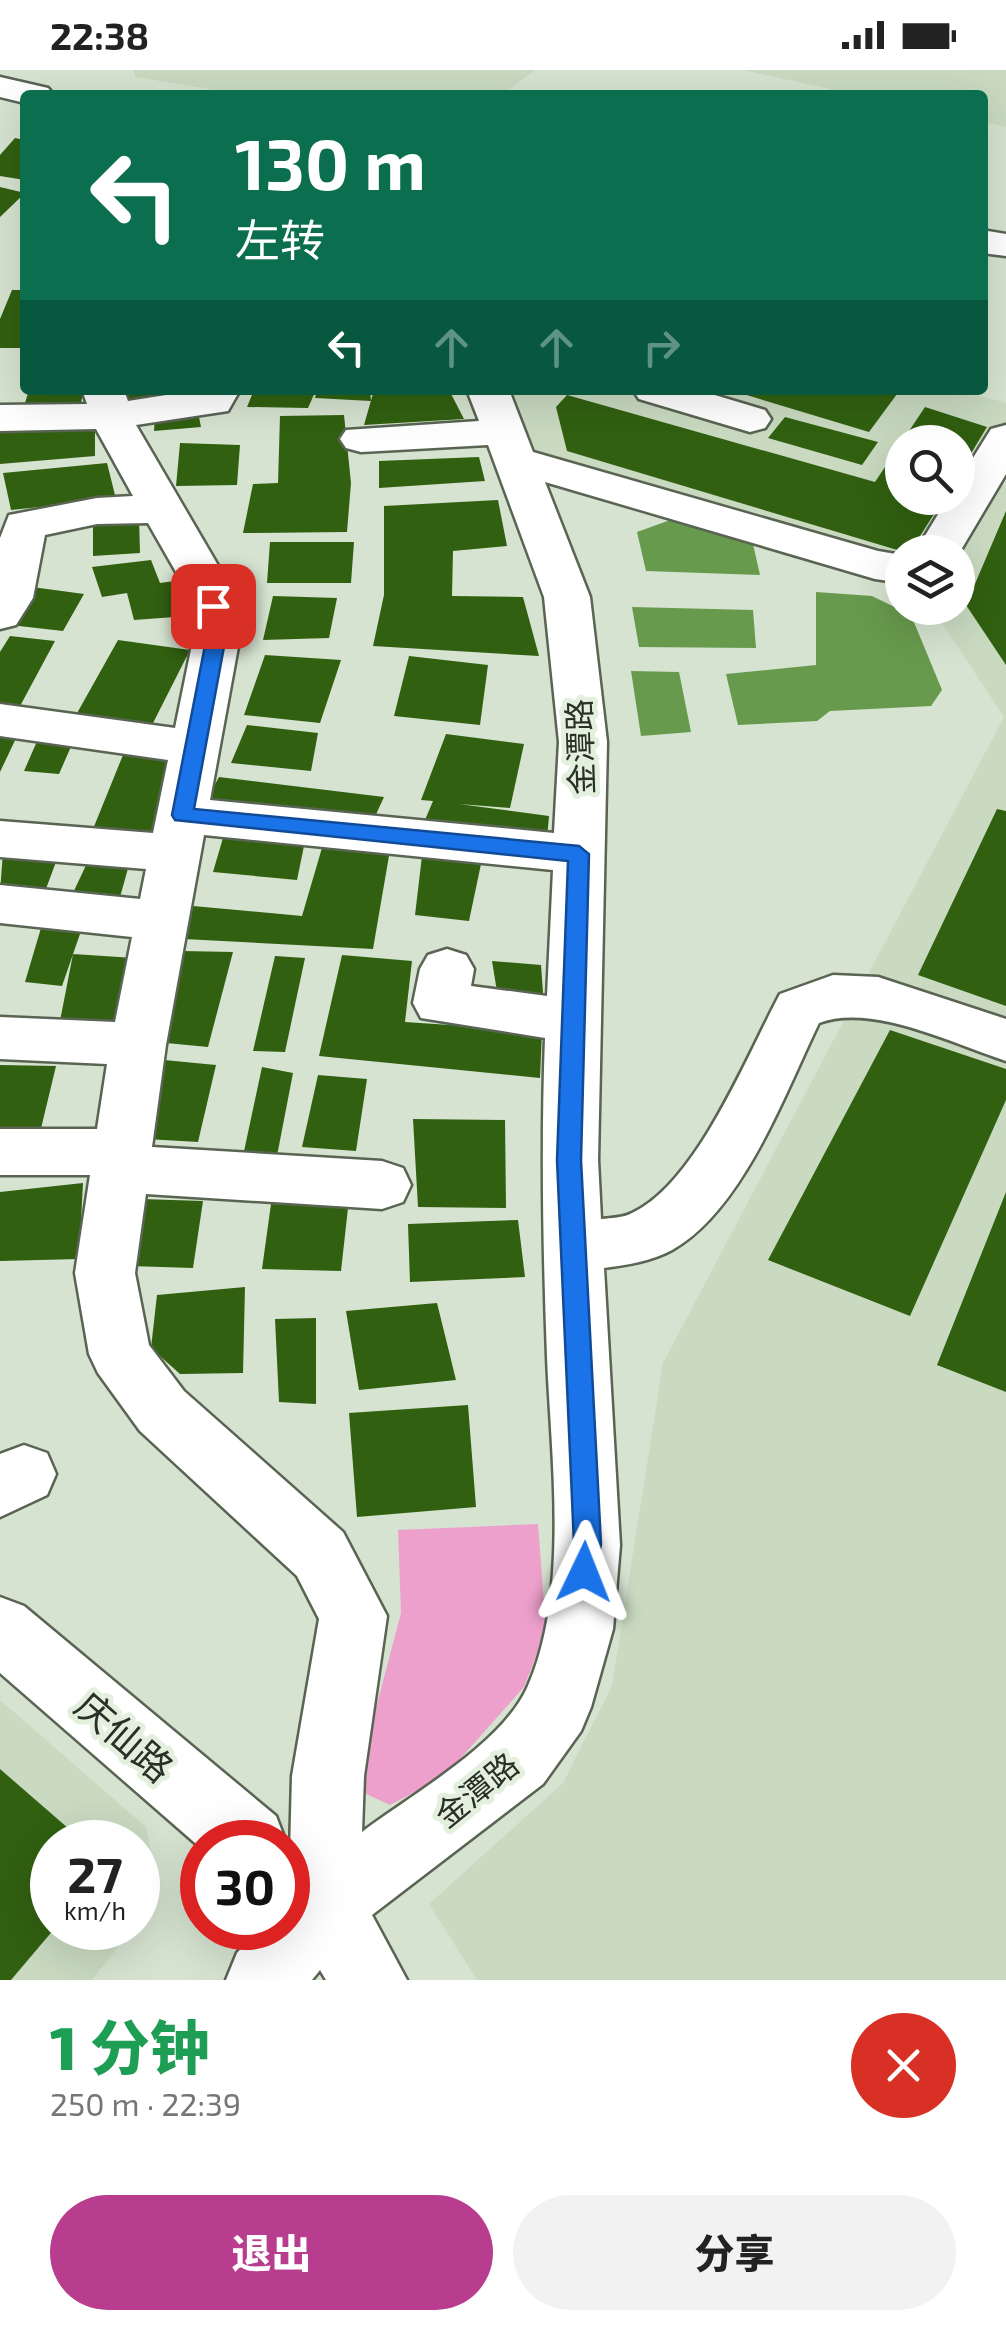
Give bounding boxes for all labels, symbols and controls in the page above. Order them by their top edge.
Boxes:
text: 22:38 [50,12,149,58]
text: 130 m [235,120,426,204]
icon: left [70,130,200,260]
text: 左转 [235,212,325,266]
icon: left [319,320,374,375]
icon: ahead [424,320,479,375]
icon: ahead [529,320,584,375]
icon: right [634,320,689,375]
map controls [885,425,975,625]
button: search [885,425,975,515]
button: layers [885,535,975,625]
pin [171,564,256,649]
icon: arrive [186,579,241,634]
street label: 金潭路 [558,698,600,796]
position arrow [532,1520,636,1624]
street label: 庆仙路 [67,1681,183,1791]
street label: 金潭路 [427,1744,525,1834]
speed limit sign: 30 [180,1820,310,1950]
text: 27 [67,1843,123,1903]
text: km/h [64,1895,126,1925]
text: 1 分钟 [50,2010,210,2082]
button: close [851,2013,956,2118]
text: 250 m · 22:39 [50,2084,241,2122]
button: 退出 [50,2195,493,2310]
button: 分享 [513,2195,956,2310]

